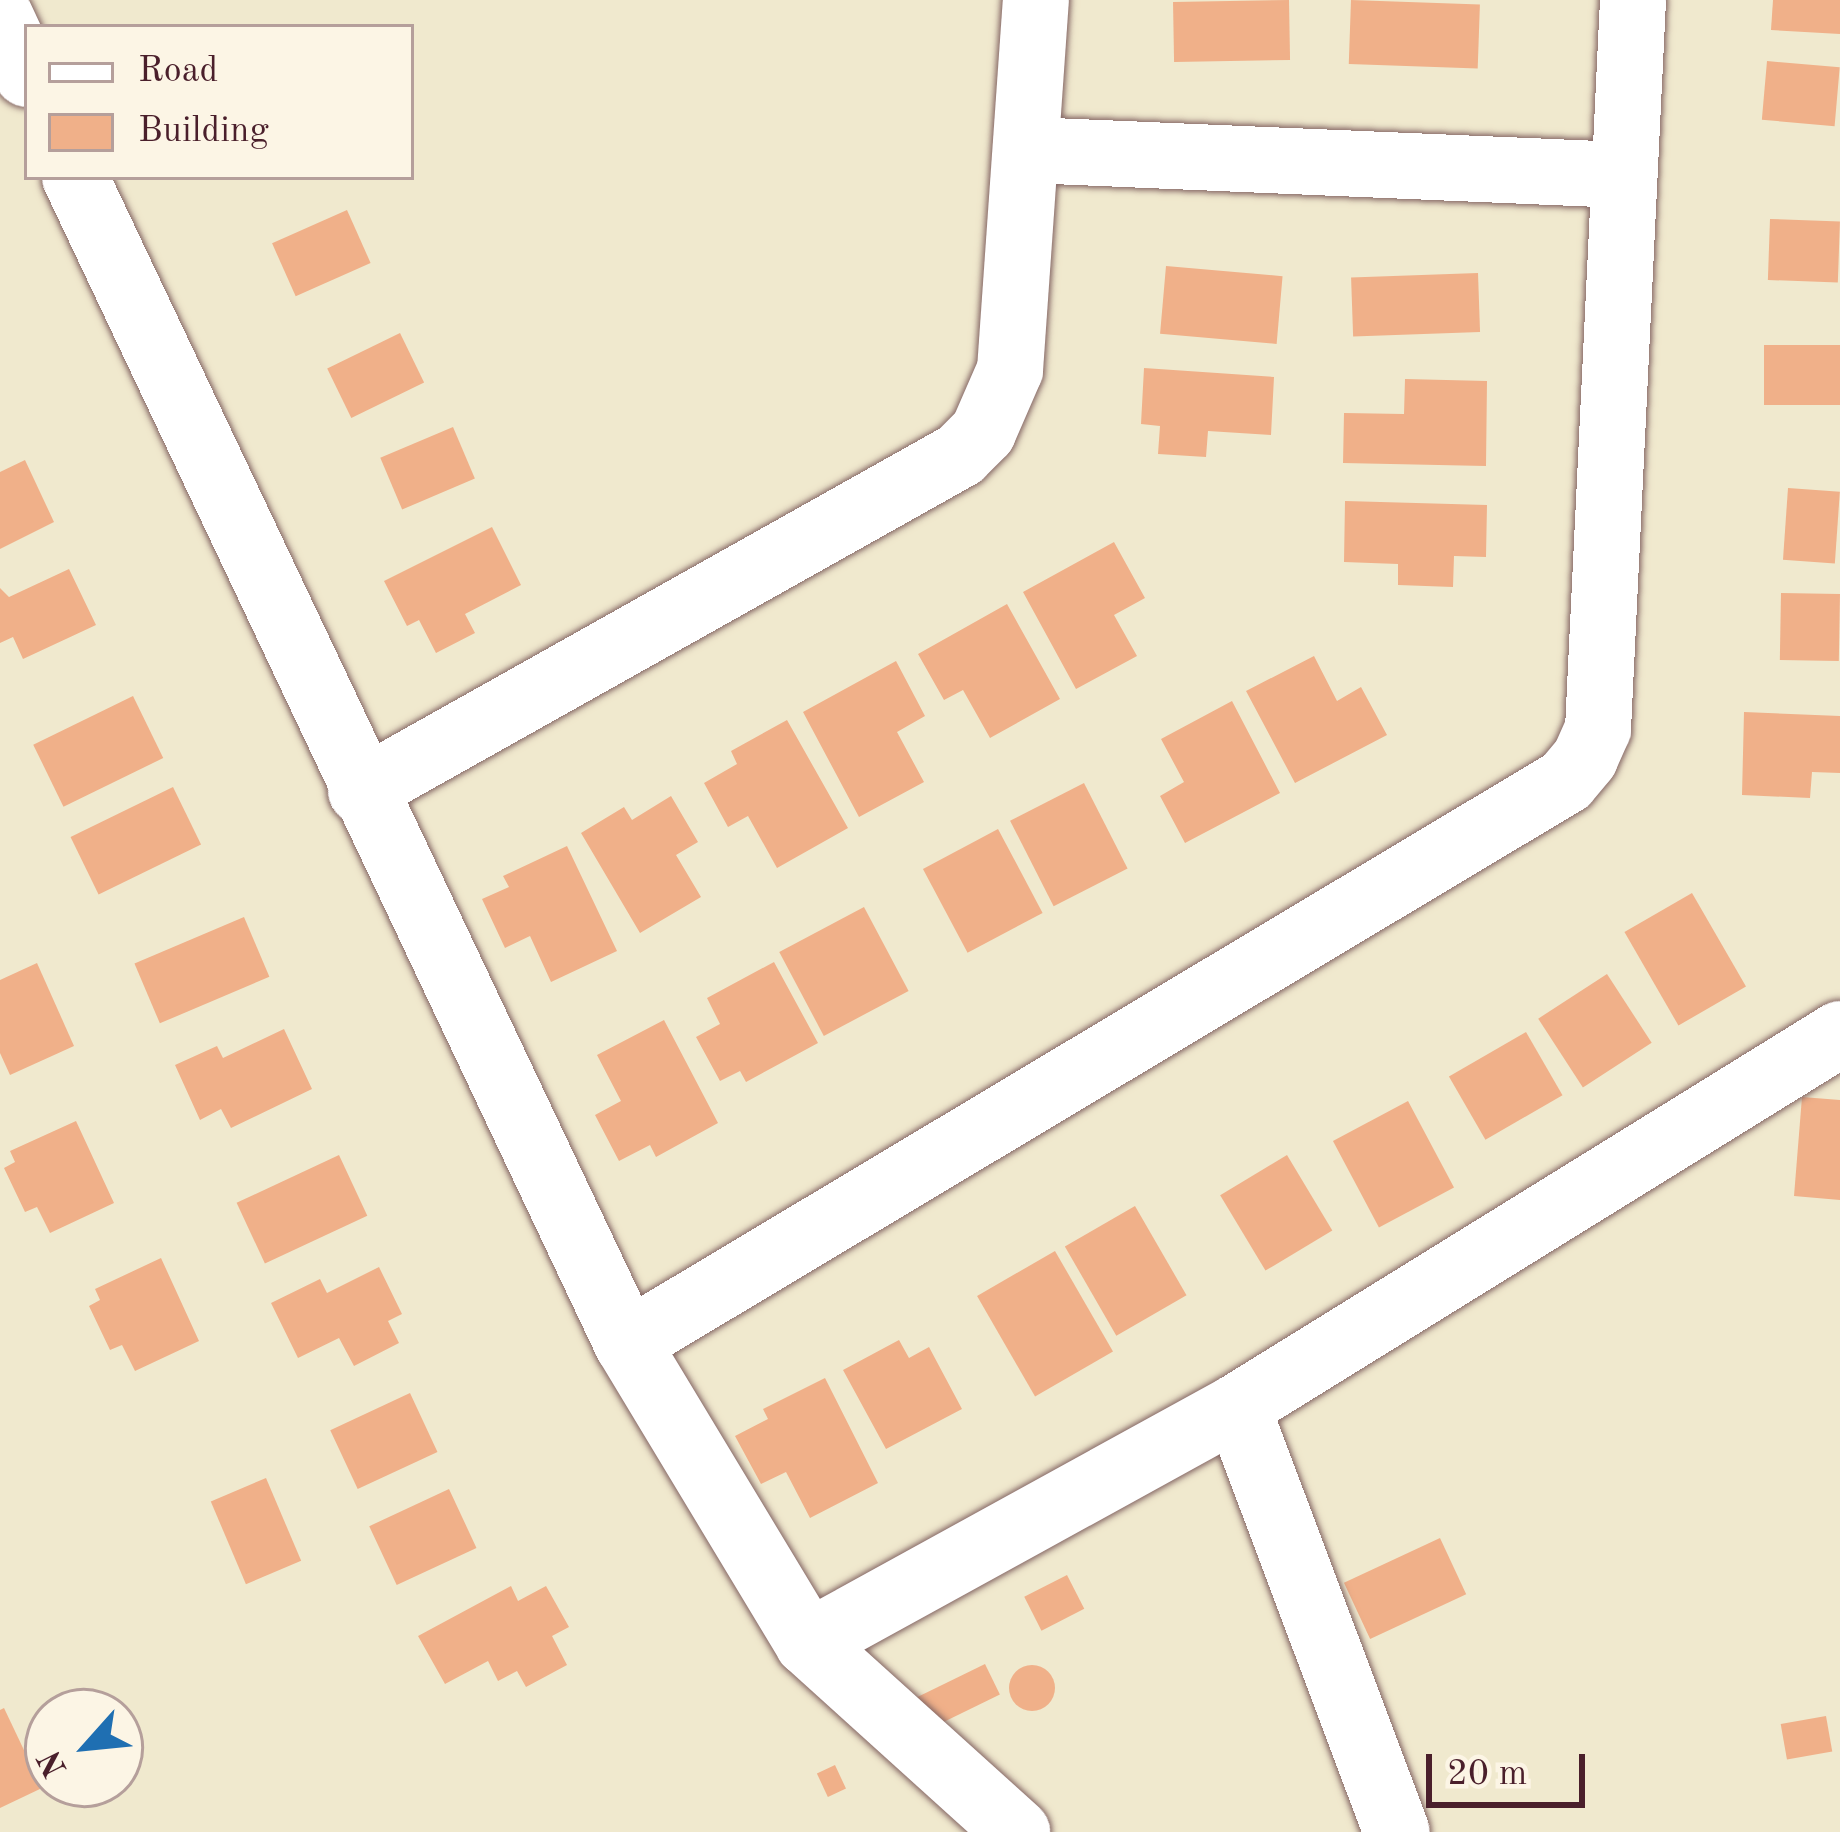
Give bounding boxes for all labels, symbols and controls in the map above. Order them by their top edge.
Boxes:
legend [24,24,414,180]
text: Road [138,54,218,90]
text: Building [138,114,269,150]
north arrow [24,1688,144,1808]
scale bar [1432,1730,1591,1804]
text: N [34,1744,75,1782]
text: 20 m [1447,1757,1527,1793]

